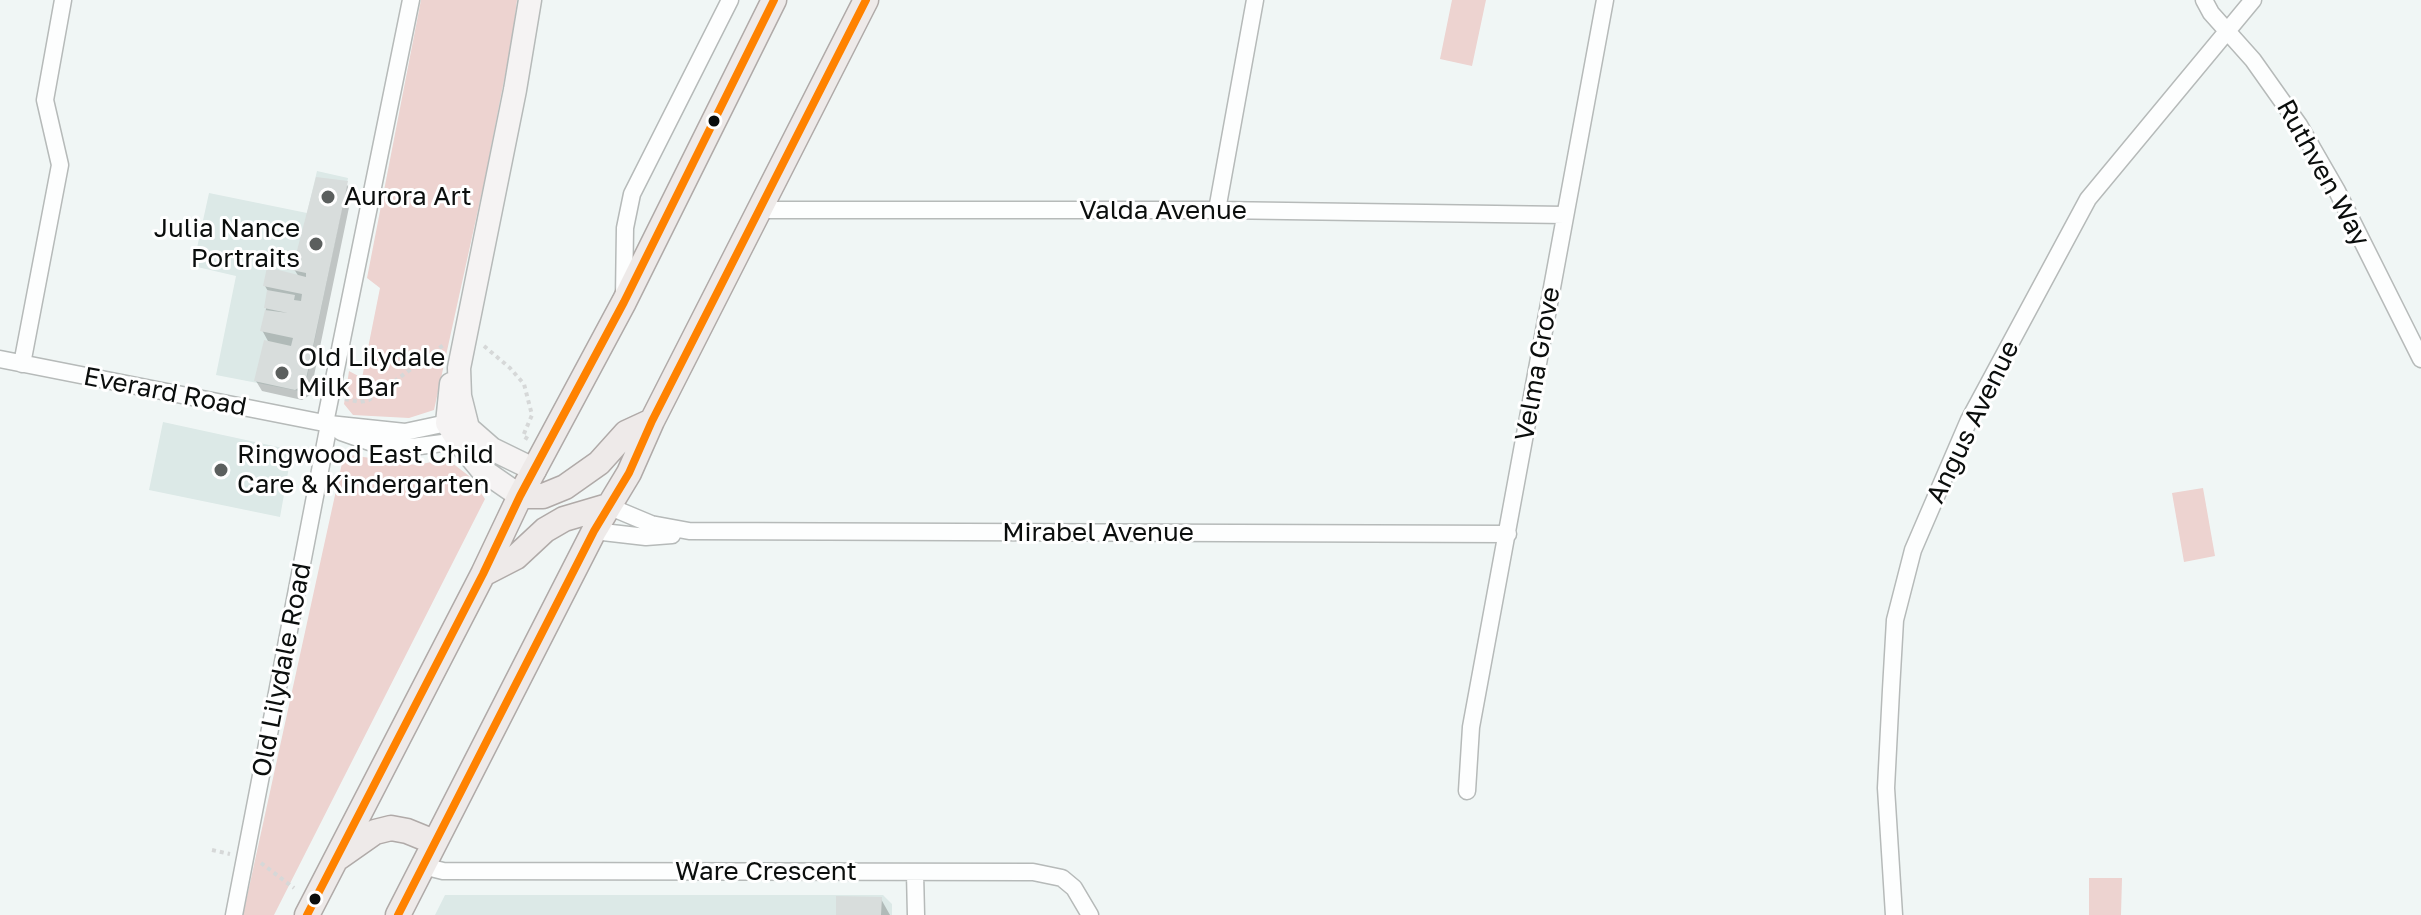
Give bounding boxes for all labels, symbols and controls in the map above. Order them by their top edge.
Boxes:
street label: Ruthven Way [2270,94,2376,252]
unlabelled marker [706,113,722,129]
place label: Aurora Art [344,181,472,213]
marker: Aurora Art [319,188,337,206]
street label: Valda Avenue [1079,195,1247,227]
place label: Julia Nance Portraits [154,213,300,274]
marker: Julia Nance Portraits [307,235,325,253]
street label: Velma Grove [1509,285,1567,443]
street label: Angus Avenue [1920,336,2026,508]
place label: Old Lilydale Milk Bar [298,342,445,404]
street label: Everard Road [81,361,249,423]
marker: Old Lilydale Milk Bar [273,364,291,382]
place label: Ringwood East Child Care & Kindergarten [237,439,494,500]
marker: Ringwood East Child Care & Kindergarten [212,461,230,479]
street label: Mirabel Avenue [1002,517,1194,549]
street label: Old Lilydale Road [246,560,318,780]
street label: Ware Crescent [675,856,857,888]
unlabelled marker [307,891,323,907]

